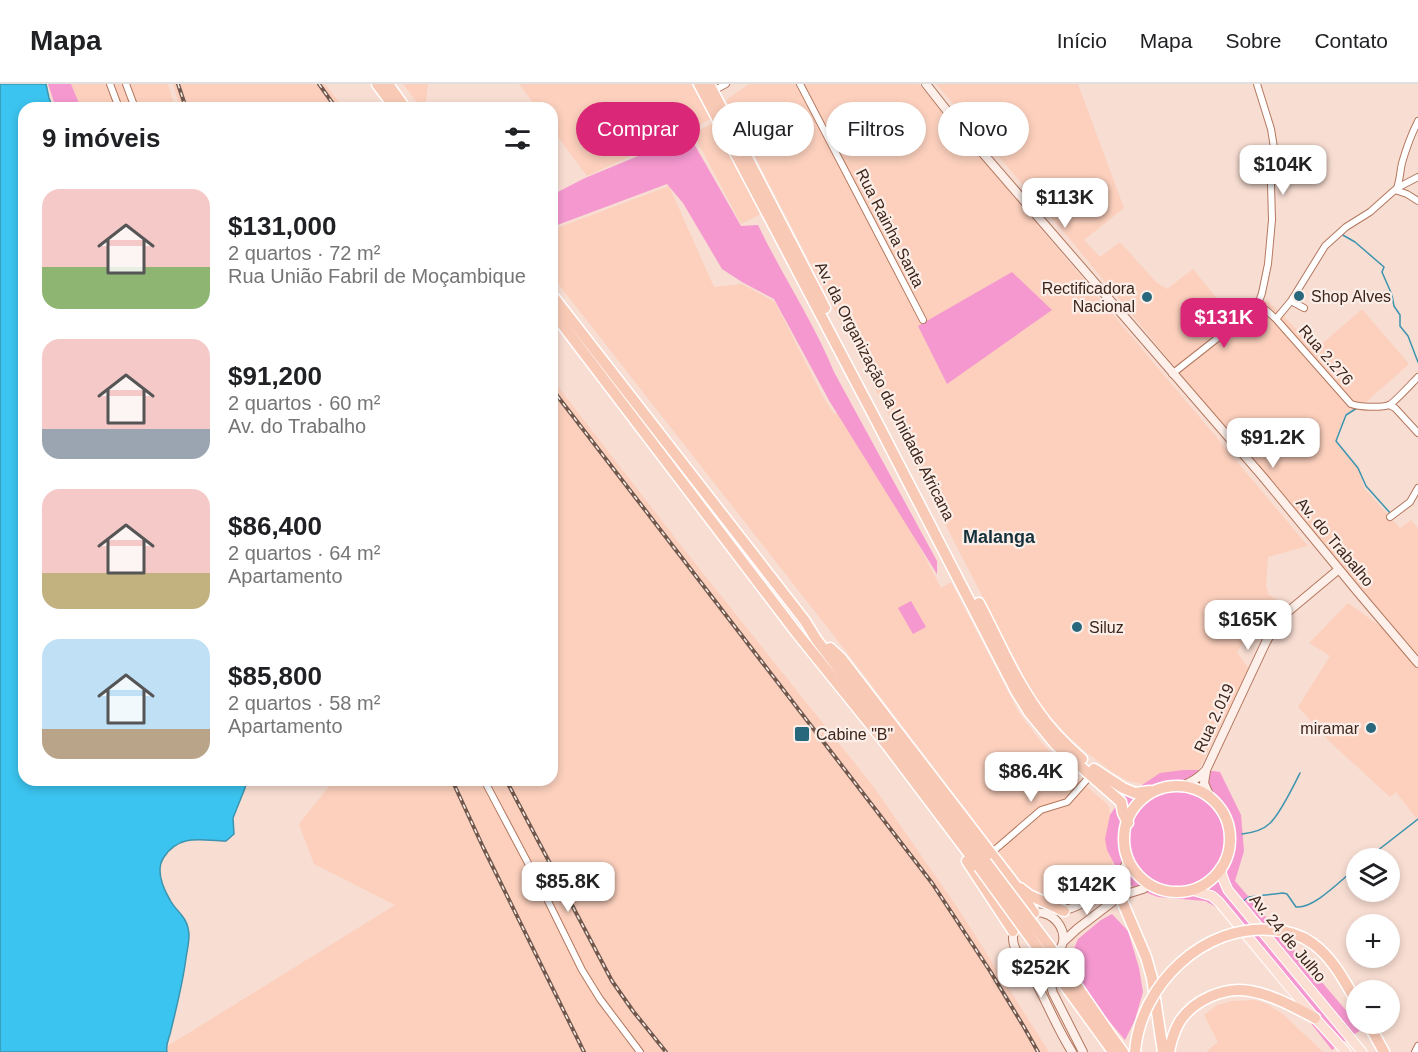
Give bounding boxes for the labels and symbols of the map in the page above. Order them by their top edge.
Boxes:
pin: $104K [1241,145,1325,196]
street label: Rua Rainha Santa [853,166,927,290]
pin: $113K [1023,178,1107,229]
street label: Av. da Organização da Unidade Africana [812,259,958,523]
place label: Rectificadora Nacional [1042,280,1135,315]
place label: Shop Alves [1311,288,1391,305]
marker: Shop Alves [1292,289,1306,303]
marker: Rectificadora Nacional [1140,290,1154,304]
pin: $131K [1182,298,1266,349]
street label: Rua 2.276 [1295,322,1357,389]
pin: $91.2K [1224,418,1322,469]
street label: Av. do Trabalho [1293,494,1377,590]
district label: Malanga [963,527,1036,547]
pin: $165K [1206,600,1290,651]
place label: Siluz [1089,619,1124,636]
marker: Siluz [1070,620,1084,634]
street label: Rua 2.019 [1191,681,1237,755]
place label: miramar [1300,720,1360,737]
marker: miramar [1364,721,1378,735]
marker: Cabine "B" [793,725,811,743]
place label: Cabine "B" [816,726,893,743]
pin: $86.4K [982,752,1080,803]
pin: $85.8K [519,862,617,913]
pin: $142K [1045,865,1129,916]
street label: Av. 24 de Julho [1247,891,1330,985]
pin: $252K [999,948,1083,999]

